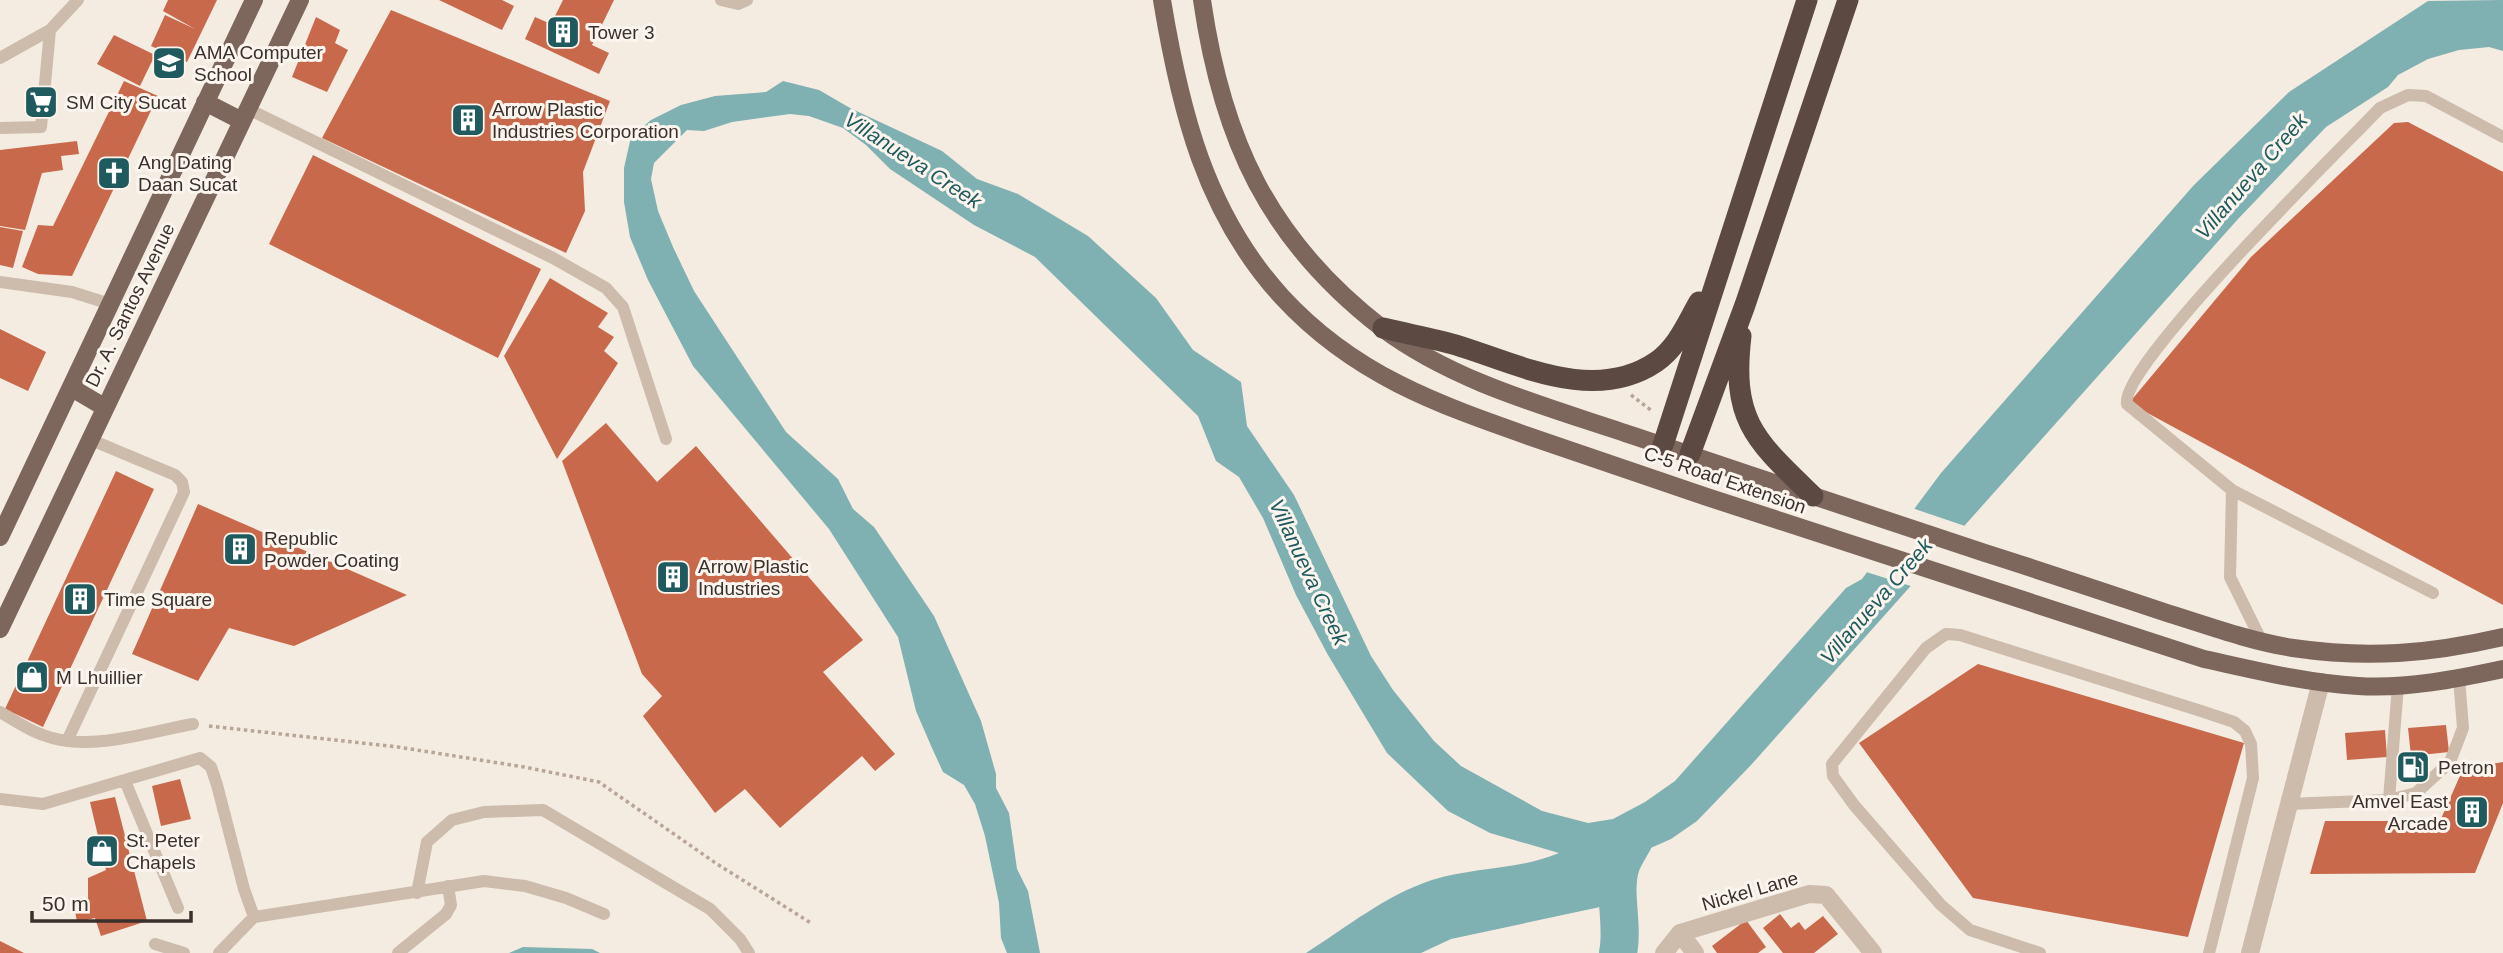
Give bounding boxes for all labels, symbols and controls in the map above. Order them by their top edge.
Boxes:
building icon: Tower 3 [544,13,582,51]
place label: Tower 3 [588,22,655,43]
place label: AMA Computer School [194,42,323,85]
school or university icon: AMA Computer School [150,44,188,82]
supermarket icon: SM City Sucat [22,83,60,121]
place label: SM City Sucat [66,92,187,113]
place label: Arrow Plastic Industries Corporation [492,99,679,142]
building icon: Arrow Plastic Industries Corporation [449,101,487,139]
water label: Villanueva Creek [840,107,987,214]
water label: Villanueva Creek [2190,108,2313,243]
place label: Ang Dating Daan Sucat [138,152,238,195]
church icon: Ang Dating Daan Sucat [95,154,133,192]
street label: Dr. A. Santos Avenue [81,220,179,390]
street label: C-5 Road Extension [1641,442,1809,518]
water label: Villanueva Creek [1265,495,1354,650]
place label: Republic Powder Coating [264,528,399,571]
building icon: Republic Powder Coating [221,530,259,568]
water label: Villanueva Creek [1815,533,1938,668]
place label: Arrow Plastic Industries [698,556,809,599]
building icon: Arrow Plastic Industries [654,558,692,596]
building icon: Time Square [61,580,99,618]
place label: Time Square [104,589,212,610]
shop icon: M Lhuillier [13,658,51,696]
place label: M Lhuillier [56,667,143,688]
fuel station icon: Petron [2394,748,2432,786]
place label: Petron [2438,757,2494,778]
place label: Amvel East Arcade [2352,791,2449,834]
building icon: Amvel East Arcade [2453,793,2491,831]
place label: St. Peter Chapels [126,830,201,873]
shop icon: St. Peter Chapels [83,832,121,870]
street label: Nickel Lane [1699,867,1801,915]
scale bar [32,880,191,924]
text: 50 m [42,892,89,915]

